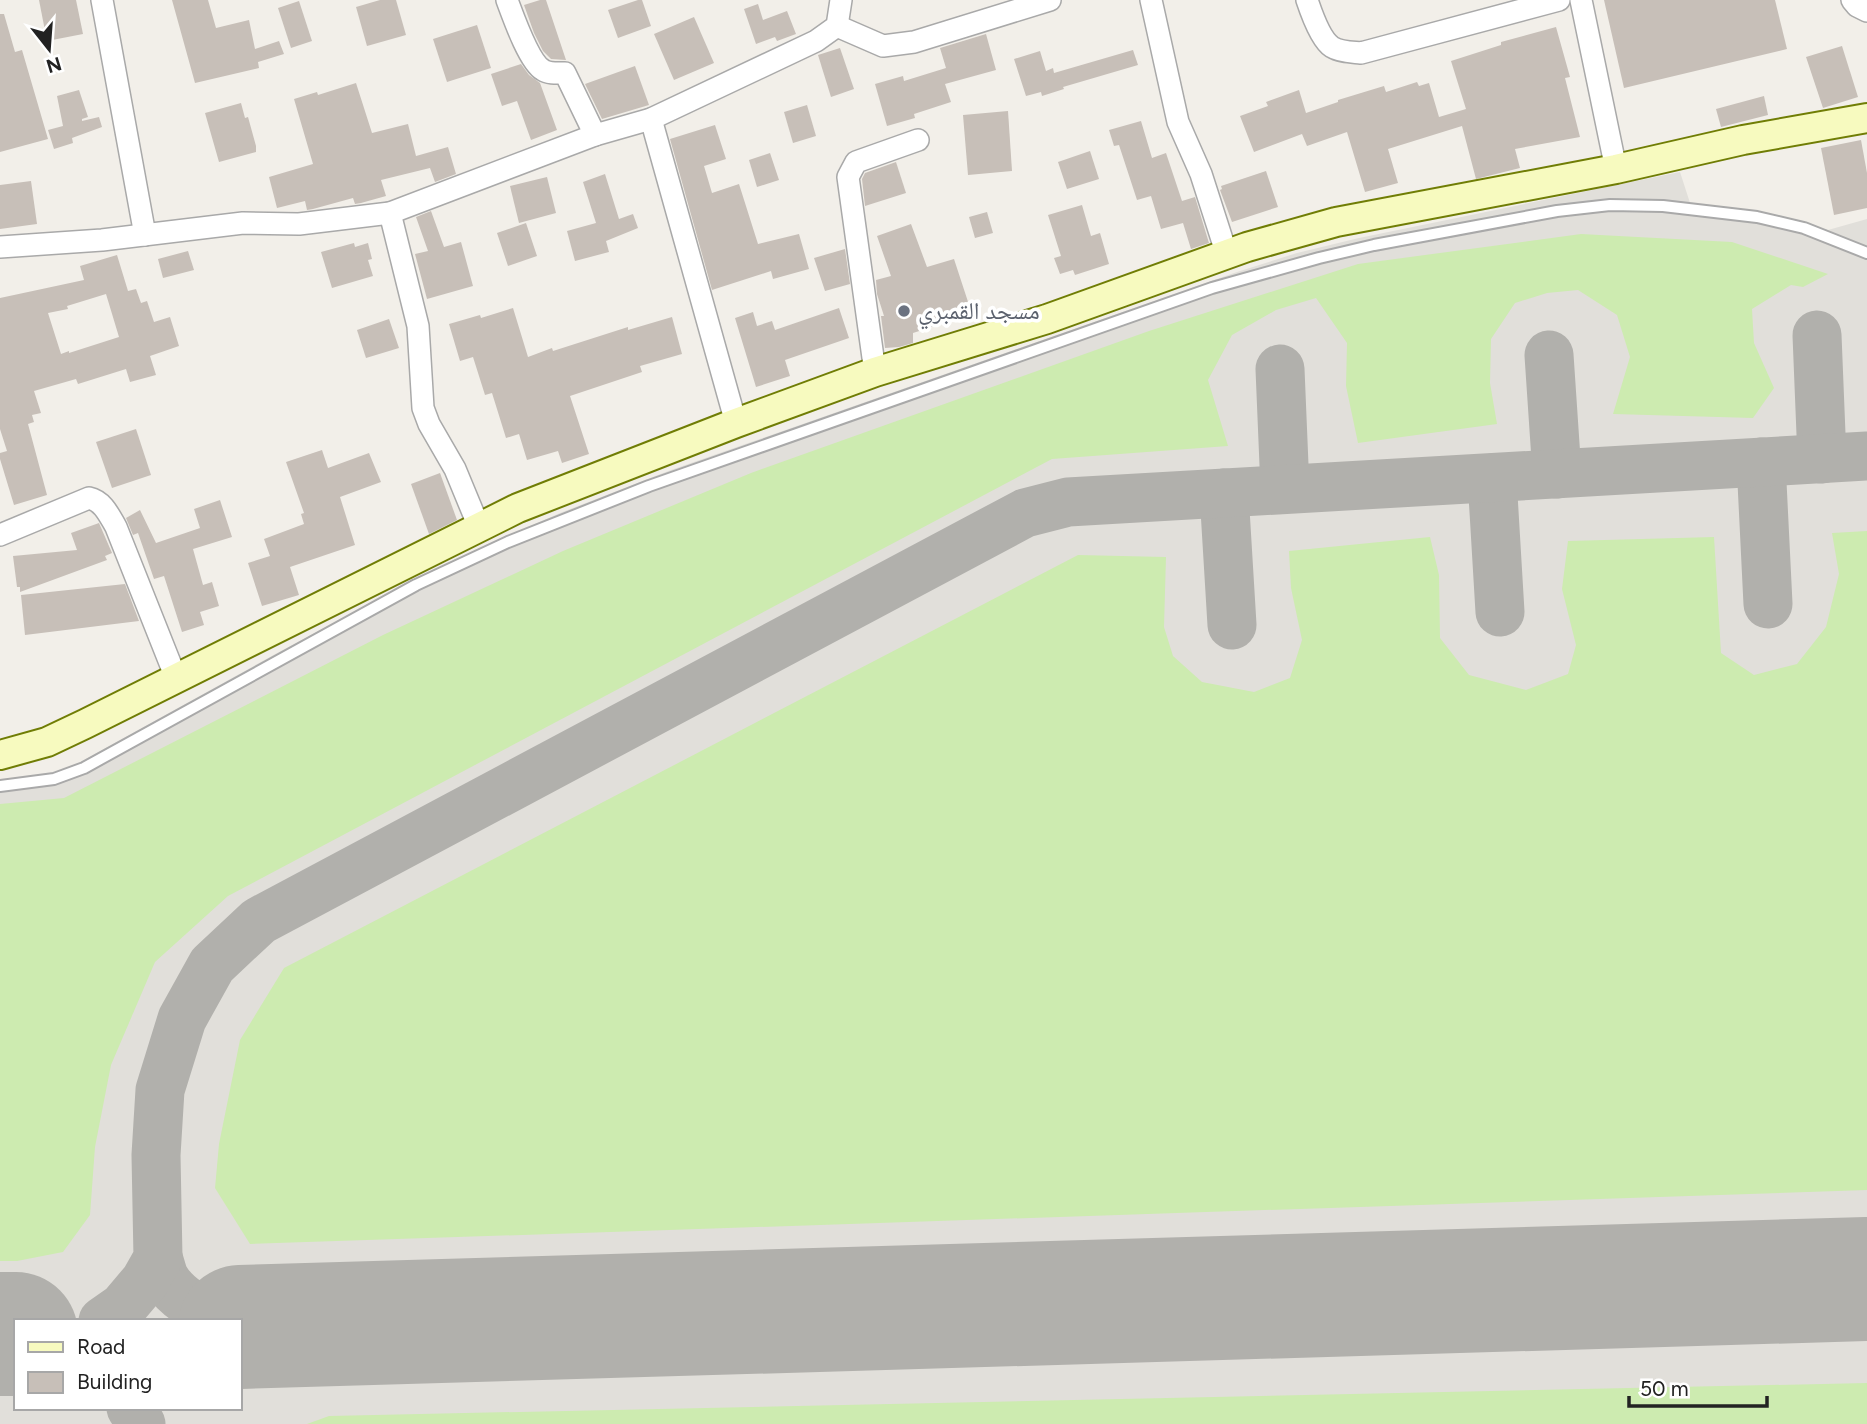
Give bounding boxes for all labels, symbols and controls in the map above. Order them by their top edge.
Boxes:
north arrow [14,14,84,84]
text: N [43,52,64,78]
place label: مسجد القمبري [918,296,1040,330]
marker: مسجد القمبري [896,303,912,319]
legend [14,1319,242,1410]
text: Road [77,1334,125,1359]
scale bar [1629,1364,1767,1408]
text: Building [77,1369,152,1394]
text: 50 m [1640,1376,1689,1401]

